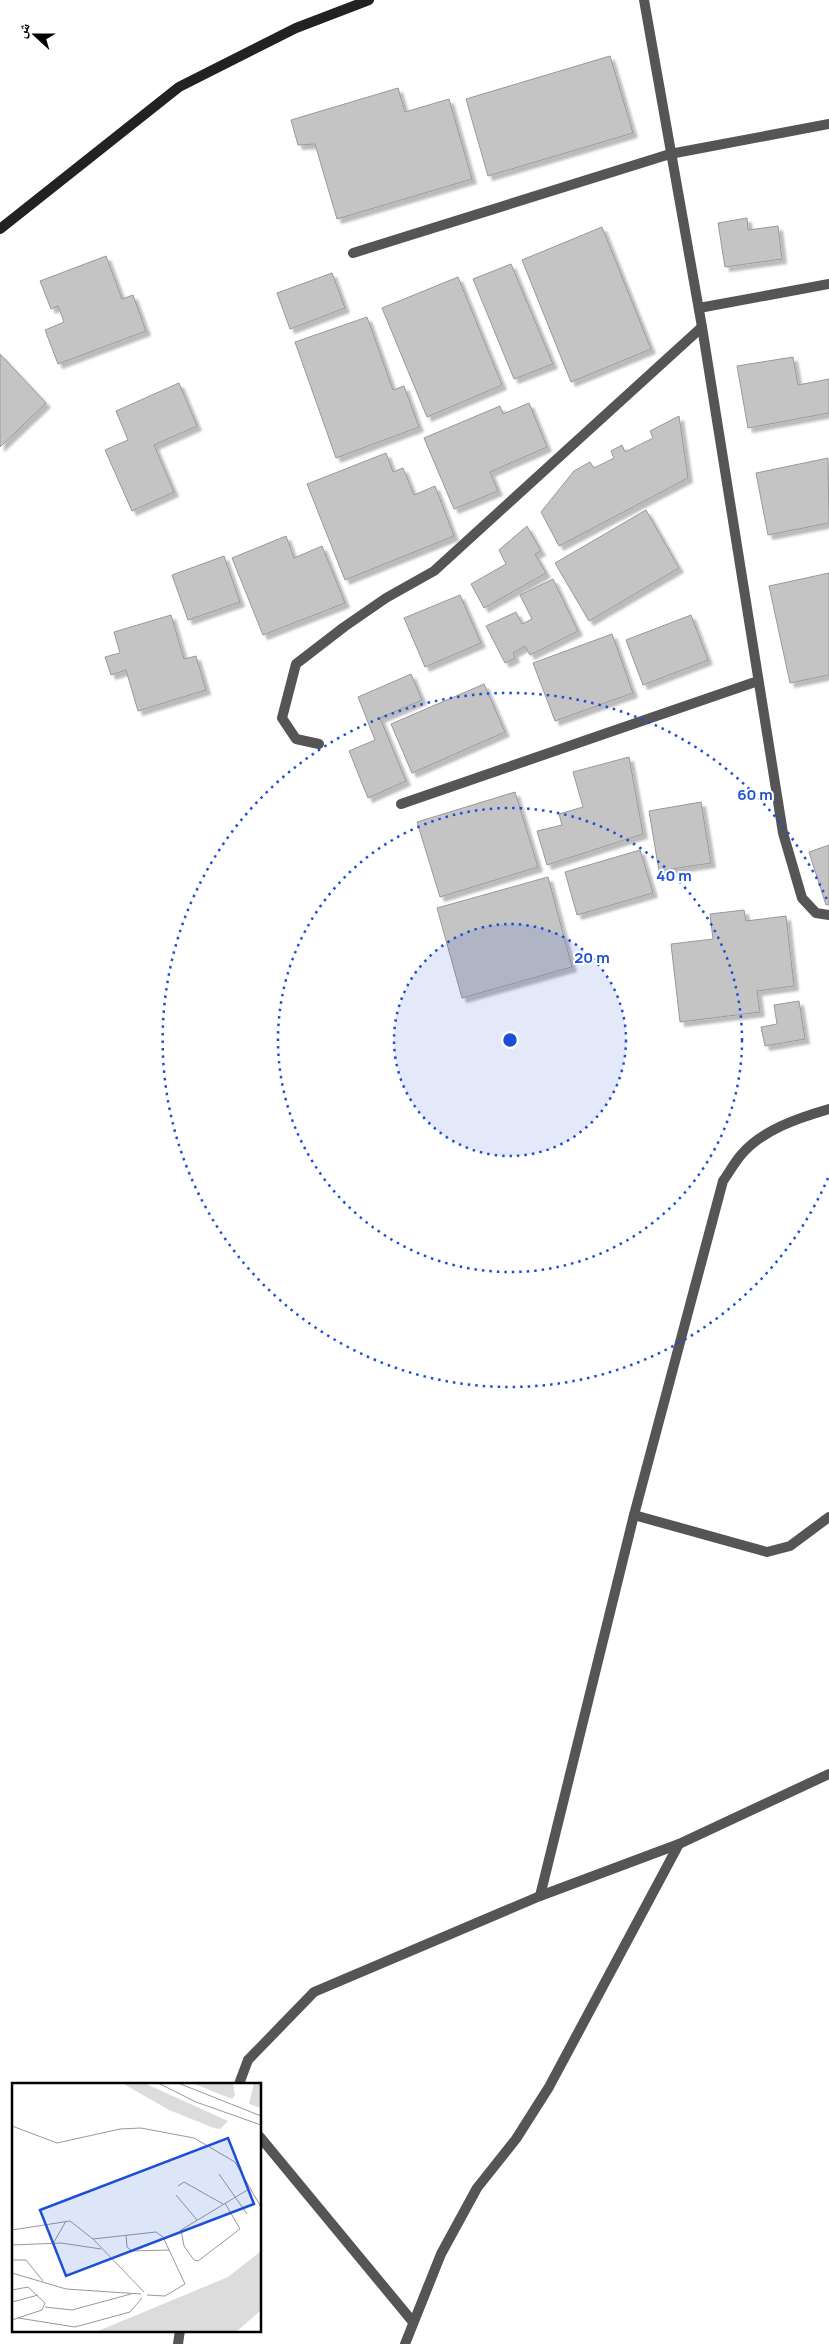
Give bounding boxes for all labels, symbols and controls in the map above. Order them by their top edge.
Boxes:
north arrow [10,10,60,60]
text: ش [11,20,34,41]
text: 60 m [737,784,773,805]
text: 40 m [656,865,692,886]
text: 20 m [574,947,610,968]
centre of rings [501,1031,519,1049]
inset map [12,2083,261,2332]

